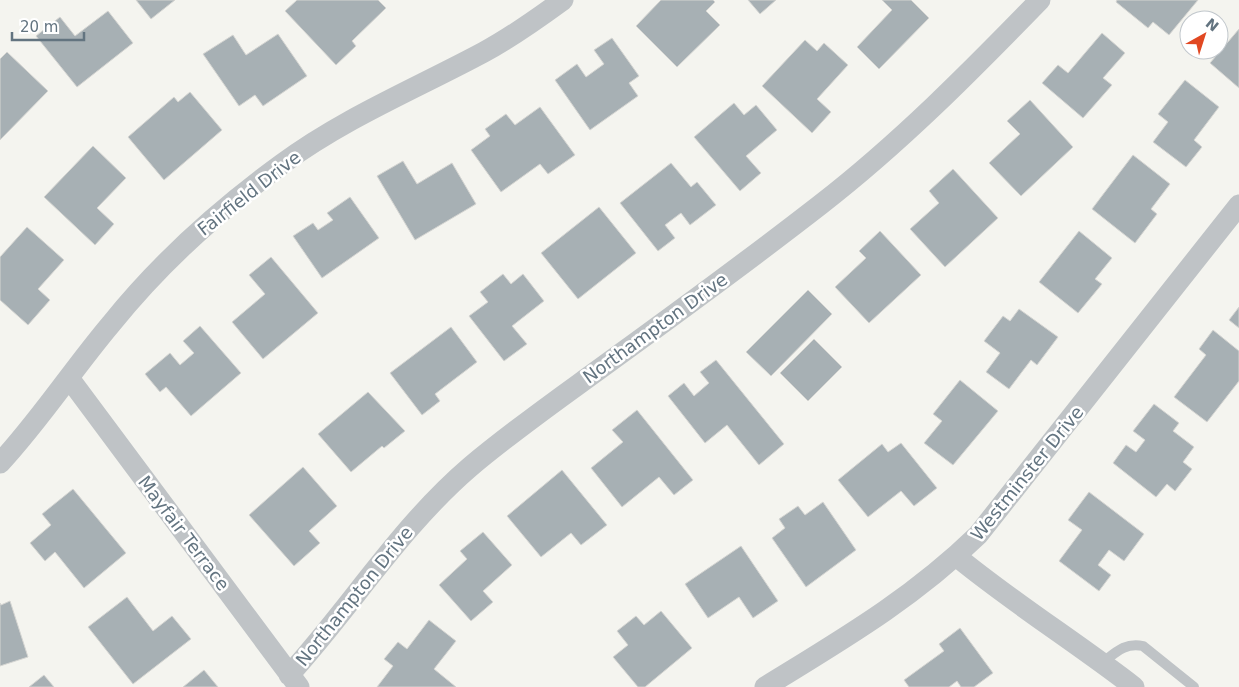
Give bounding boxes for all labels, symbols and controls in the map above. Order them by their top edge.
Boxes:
scale bar [12,10,85,42]
north arrow [1179,10,1229,60]
text: N [1203,15,1222,35]
text: 20 m [20,18,58,36]
street label: Fairfield Drive [193,146,305,240]
street label: Northampton Drive [579,269,731,387]
street label: Westminster Drive [966,402,1088,544]
street label: Mayfair Terrace [134,471,234,595]
street label: Northampton Drive [291,522,417,670]

